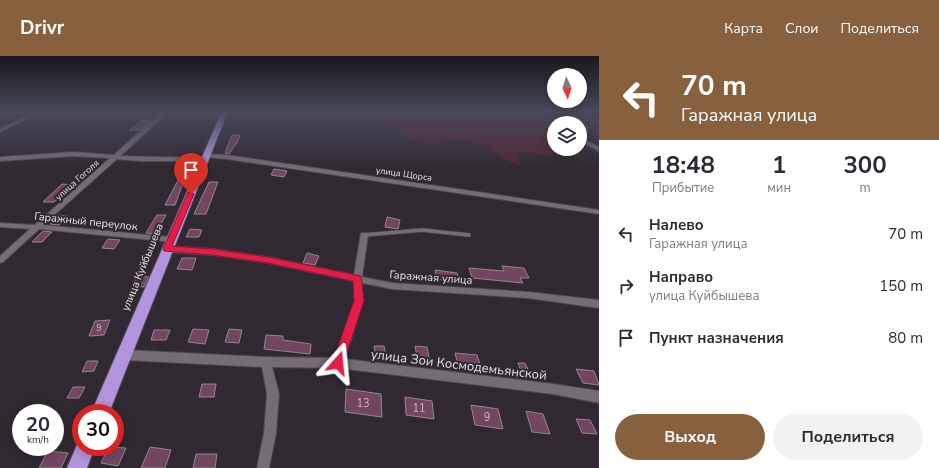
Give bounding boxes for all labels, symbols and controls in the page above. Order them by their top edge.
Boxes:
text: Drivr [20,15,64,41]
text: Карта [724,19,763,38]
text: Слои [785,19,819,38]
text: Поделиться [841,19,919,38]
text: 70 m [681,67,747,105]
north arrow [547,68,587,108]
map controls [547,68,587,156]
icon: left [615,72,667,124]
text: Гаражная улица [681,103,817,127]
button: layers [547,116,587,156]
text: 18:48 [651,149,715,181]
text: 1 [772,149,786,181]
text: 300 [843,149,887,181]
pin [174,153,208,194]
street label: улица Гоголя [52,157,102,203]
icon: arrive [180,159,202,181]
street label: улица Щорса [375,164,433,184]
text: Прибытие [652,179,714,197]
text: мин [767,179,791,197]
text: m [859,179,871,197]
street label: Гаражный переулок [34,209,139,234]
text: Налево [649,215,704,235]
street label: улица Куйбышева [118,221,167,313]
icon: left [615,223,637,245]
text: 70 m [888,224,923,244]
text: Гаражная улица [649,235,747,253]
street label: Гаражная улица [389,267,473,288]
text: Направо [649,267,713,287]
icon: right [615,275,637,297]
text: 150 m [879,276,923,296]
text: улица Куйбышева [649,287,759,305]
house number: 9 [96,322,102,334]
icon: arrive [615,327,637,349]
text: Пункт назначения [649,328,784,348]
text: 80 m [888,328,923,348]
position arrow [317,342,359,384]
street label: улица Зои Космодемьянской [370,345,548,385]
house number: 13 [356,396,370,411]
house number: 11 [412,401,426,416]
speed limit sign: 30 [72,404,124,456]
house number: 9 [484,410,490,425]
text: 20 [26,411,50,438]
button: Выход [615,414,765,460]
button: Поделиться [773,414,923,460]
text: km/h [27,433,49,447]

